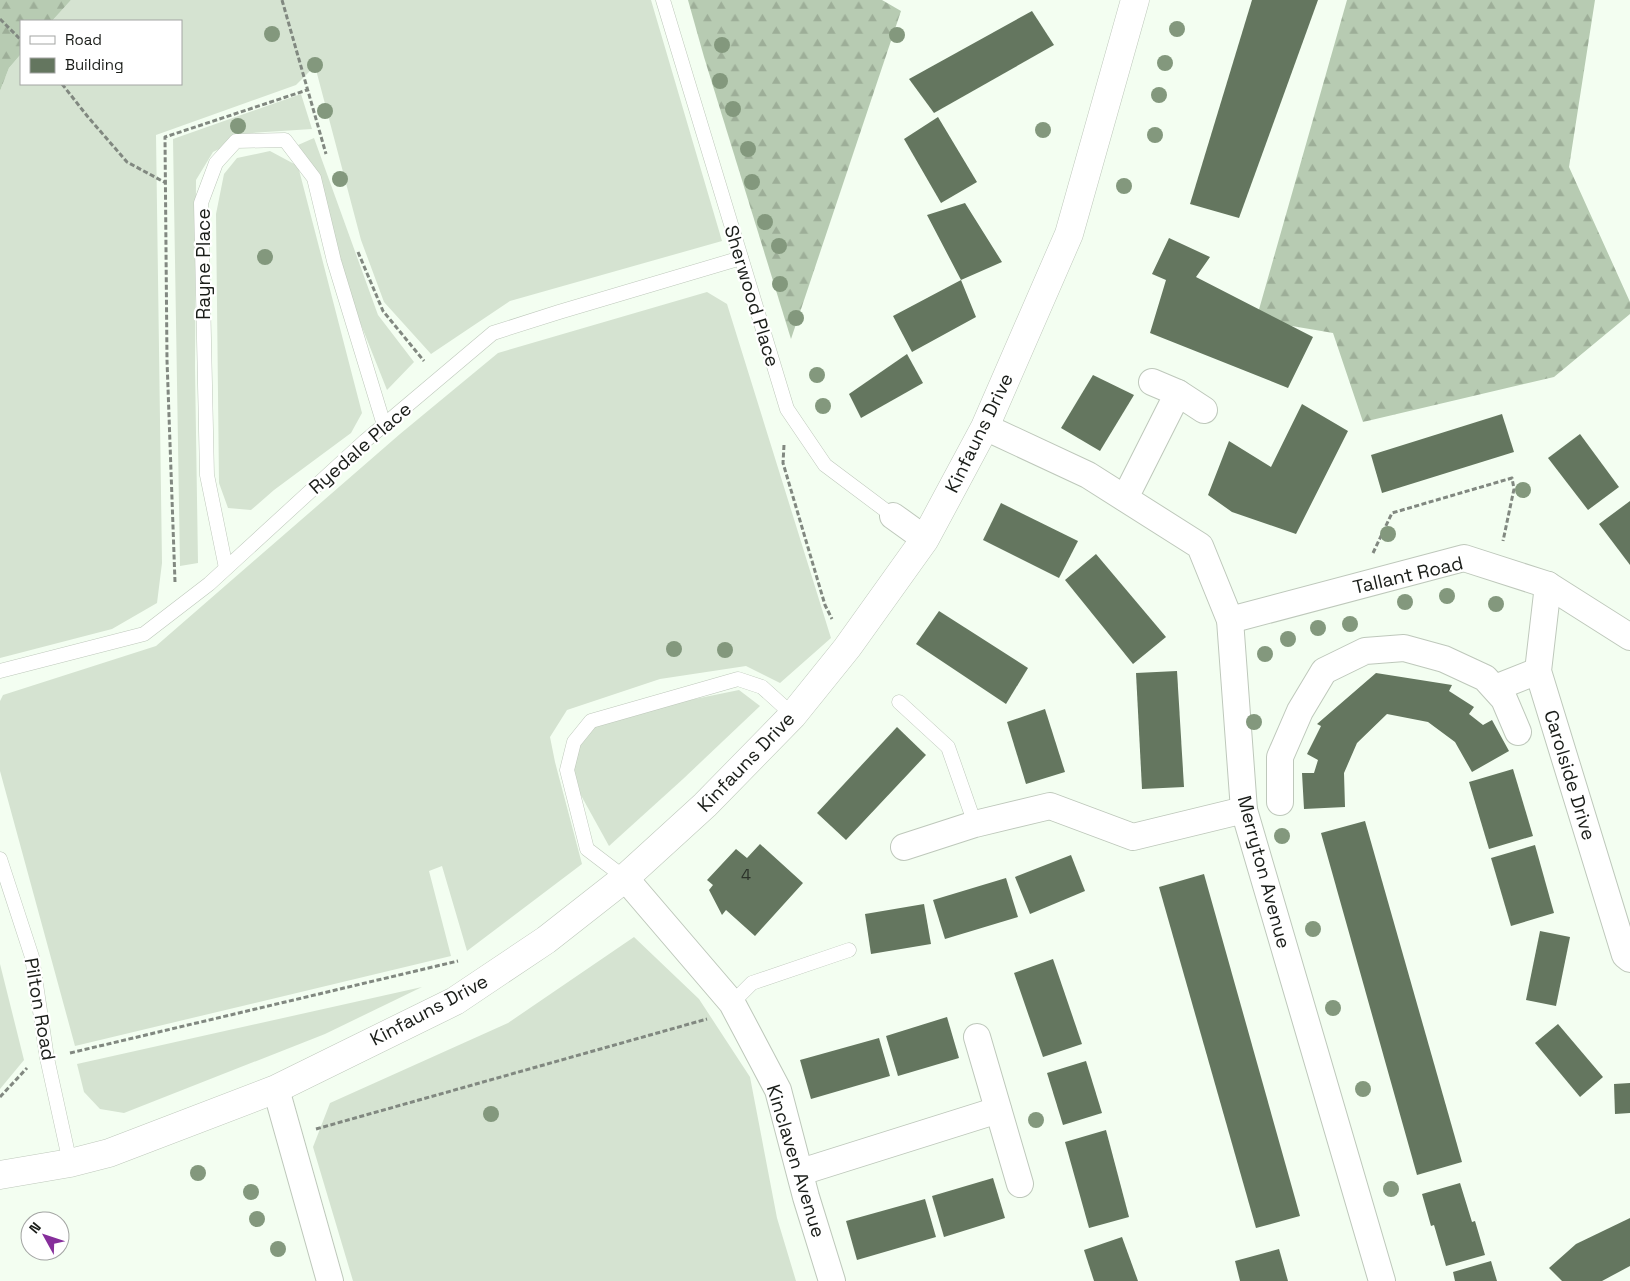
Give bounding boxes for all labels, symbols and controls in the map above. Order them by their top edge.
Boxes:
legend [20,20,182,85]
text: Road [65,30,102,49]
text: Building [65,55,124,74]
street label: Rayne Place [191,208,216,320]
street label: Sherwood Place [719,222,785,370]
street label: Kinfauns Drive [939,369,1019,497]
street label: Ryedale Place [303,397,417,499]
street label: Tallant Road [1350,550,1466,600]
street label: Kinfauns Drive [692,706,800,818]
street label: Carolside Drive [1538,707,1602,843]
street label: Merryton Avenue [1232,793,1296,951]
house number: 4 [741,864,751,885]
street label: Pilton Road [19,956,61,1062]
street label: Kinfauns Drive [366,968,492,1052]
street label: Kinclaven Avenue [761,1081,831,1241]
north arrow [20,1211,70,1261]
text: N [25,1218,45,1237]

